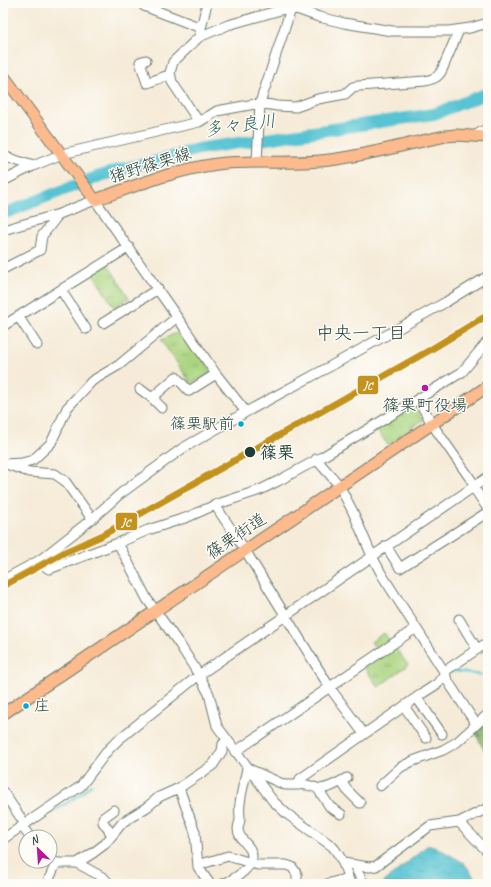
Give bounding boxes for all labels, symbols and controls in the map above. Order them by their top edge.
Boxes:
water label: 多々良川 [203,109,277,141]
street label: 猪野篠栗線 [106,143,194,187]
district label: 中央一丁目 [316,322,406,344]
line badge: JC [357,375,379,395]
text: JC [363,378,374,392]
marker: 篠栗町役場 [420,383,430,393]
place label: 篠栗町役場 [383,395,468,416]
place label: 篠栗駅前 [170,414,234,434]
marker: 篠栗駅前 [236,419,246,429]
place label: 篠栗 [260,442,294,463]
marker: 篠栗 [243,445,257,459]
street label: 篠栗街道 [202,508,270,564]
line badge: JC [115,512,138,531]
text: JC [121,515,132,529]
place label: 庄 [34,696,50,716]
marker: 庄 [21,701,31,711]
north arrow [18,829,58,869]
text: N [28,831,42,848]

